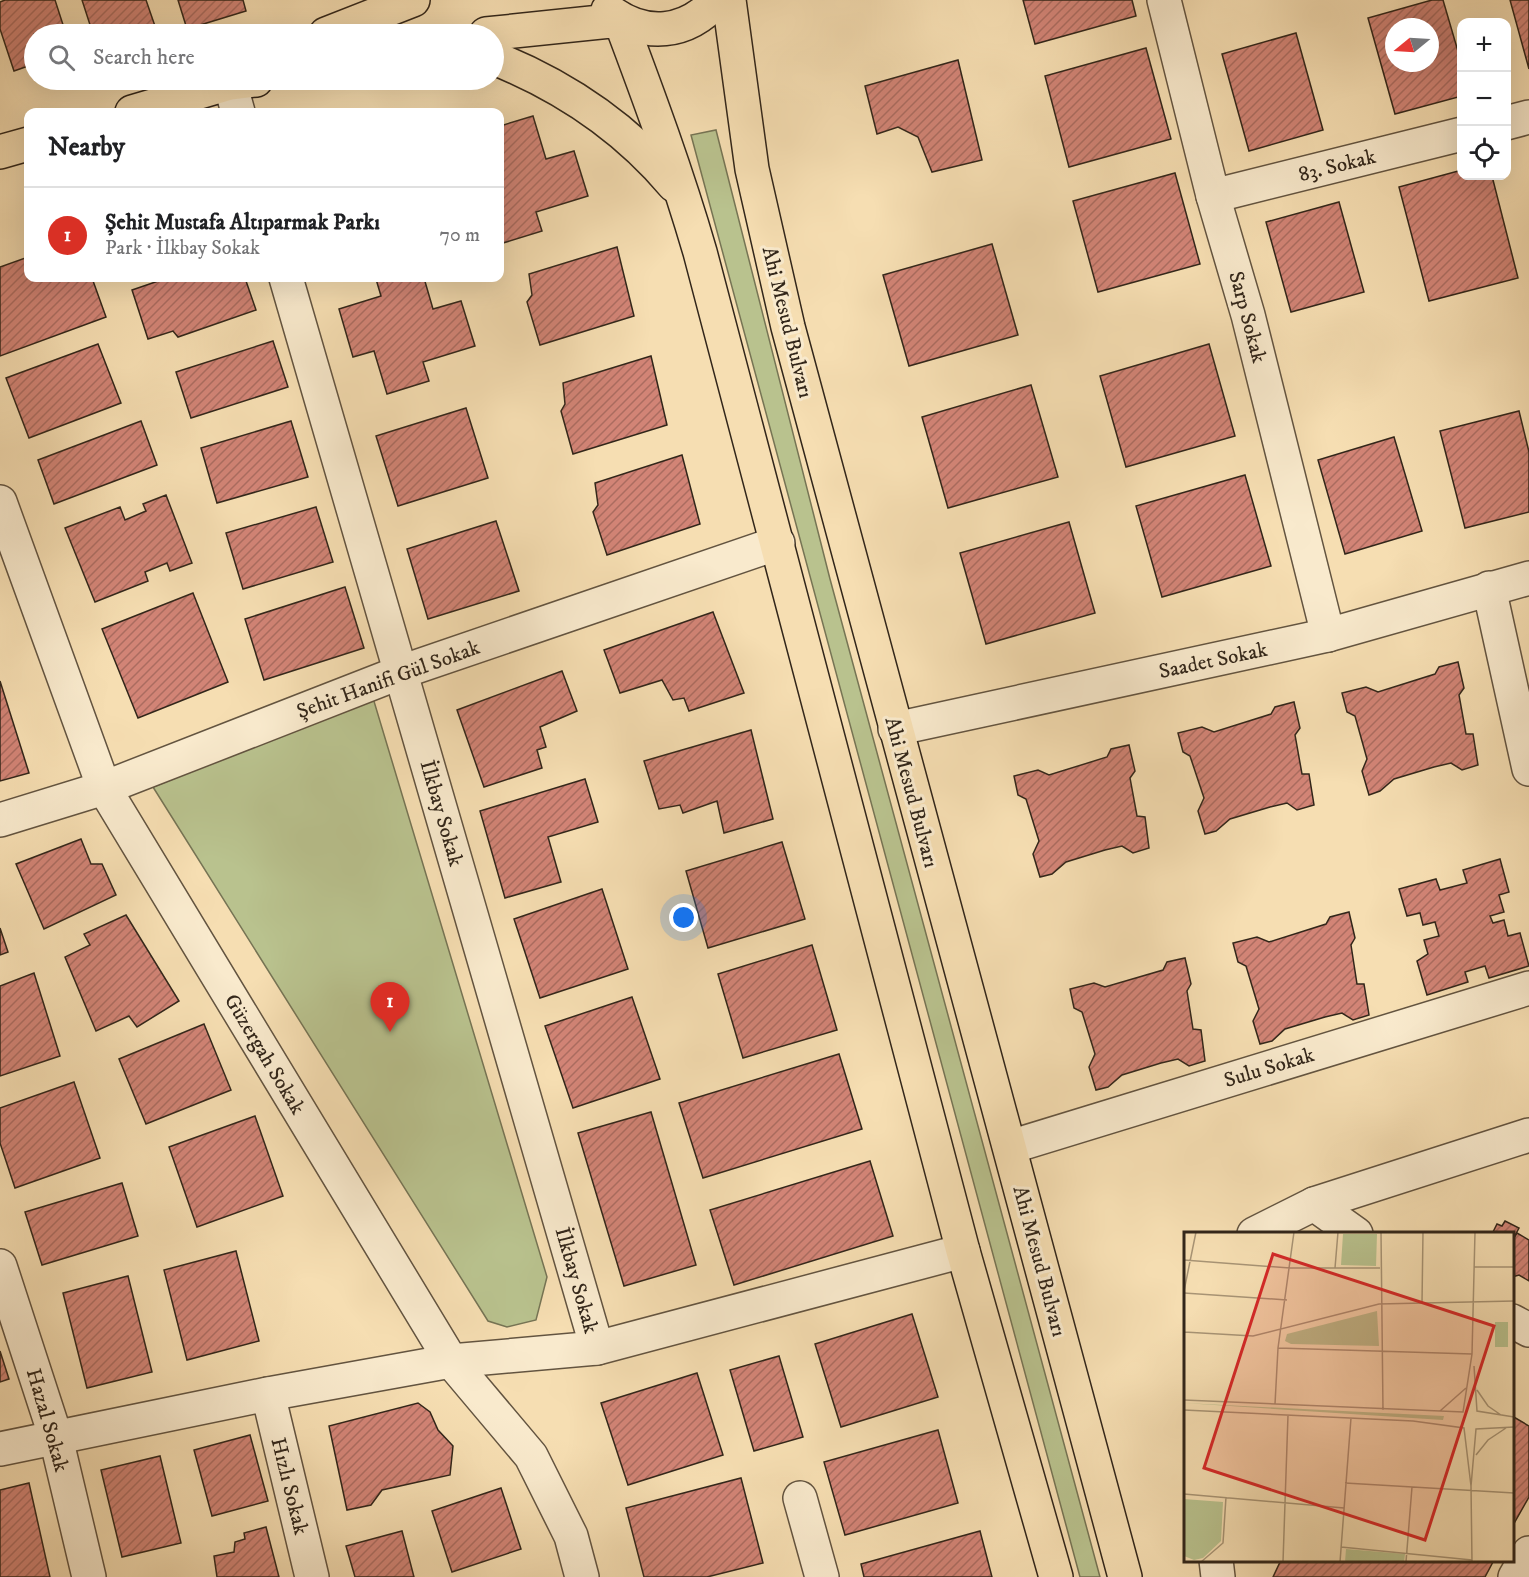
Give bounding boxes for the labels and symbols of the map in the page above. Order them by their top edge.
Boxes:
north arrow [1385,18,1439,72]
street label: 83. Sokak [1296,144,1379,188]
street label: Ahi Mesud Bulvarı [756,244,818,401]
street label: Sarp Sokak [1222,269,1272,366]
street label: Şehit Hanifi Gül Sokak [293,635,484,725]
street label: Saadet Sokak [1157,637,1270,685]
street label: Ahi Mesud Bulvarı [878,714,944,870]
street label: İlkbay Sokak [413,757,470,870]
your location [669,903,698,932]
pin: 1 [370,982,410,1032]
street label: Güzergah Sokak [218,990,311,1120]
street label: Sulu Sokak [1221,1042,1318,1094]
street label: Ahi Mesud Bulvarı [1006,1183,1072,1339]
street label: İlkbay Sokak [548,1224,605,1337]
inset map [1184,1232,1514,1562]
street label: Hazal Sokak [20,1366,74,1476]
street label: Hızlı Sokak [264,1435,314,1538]

